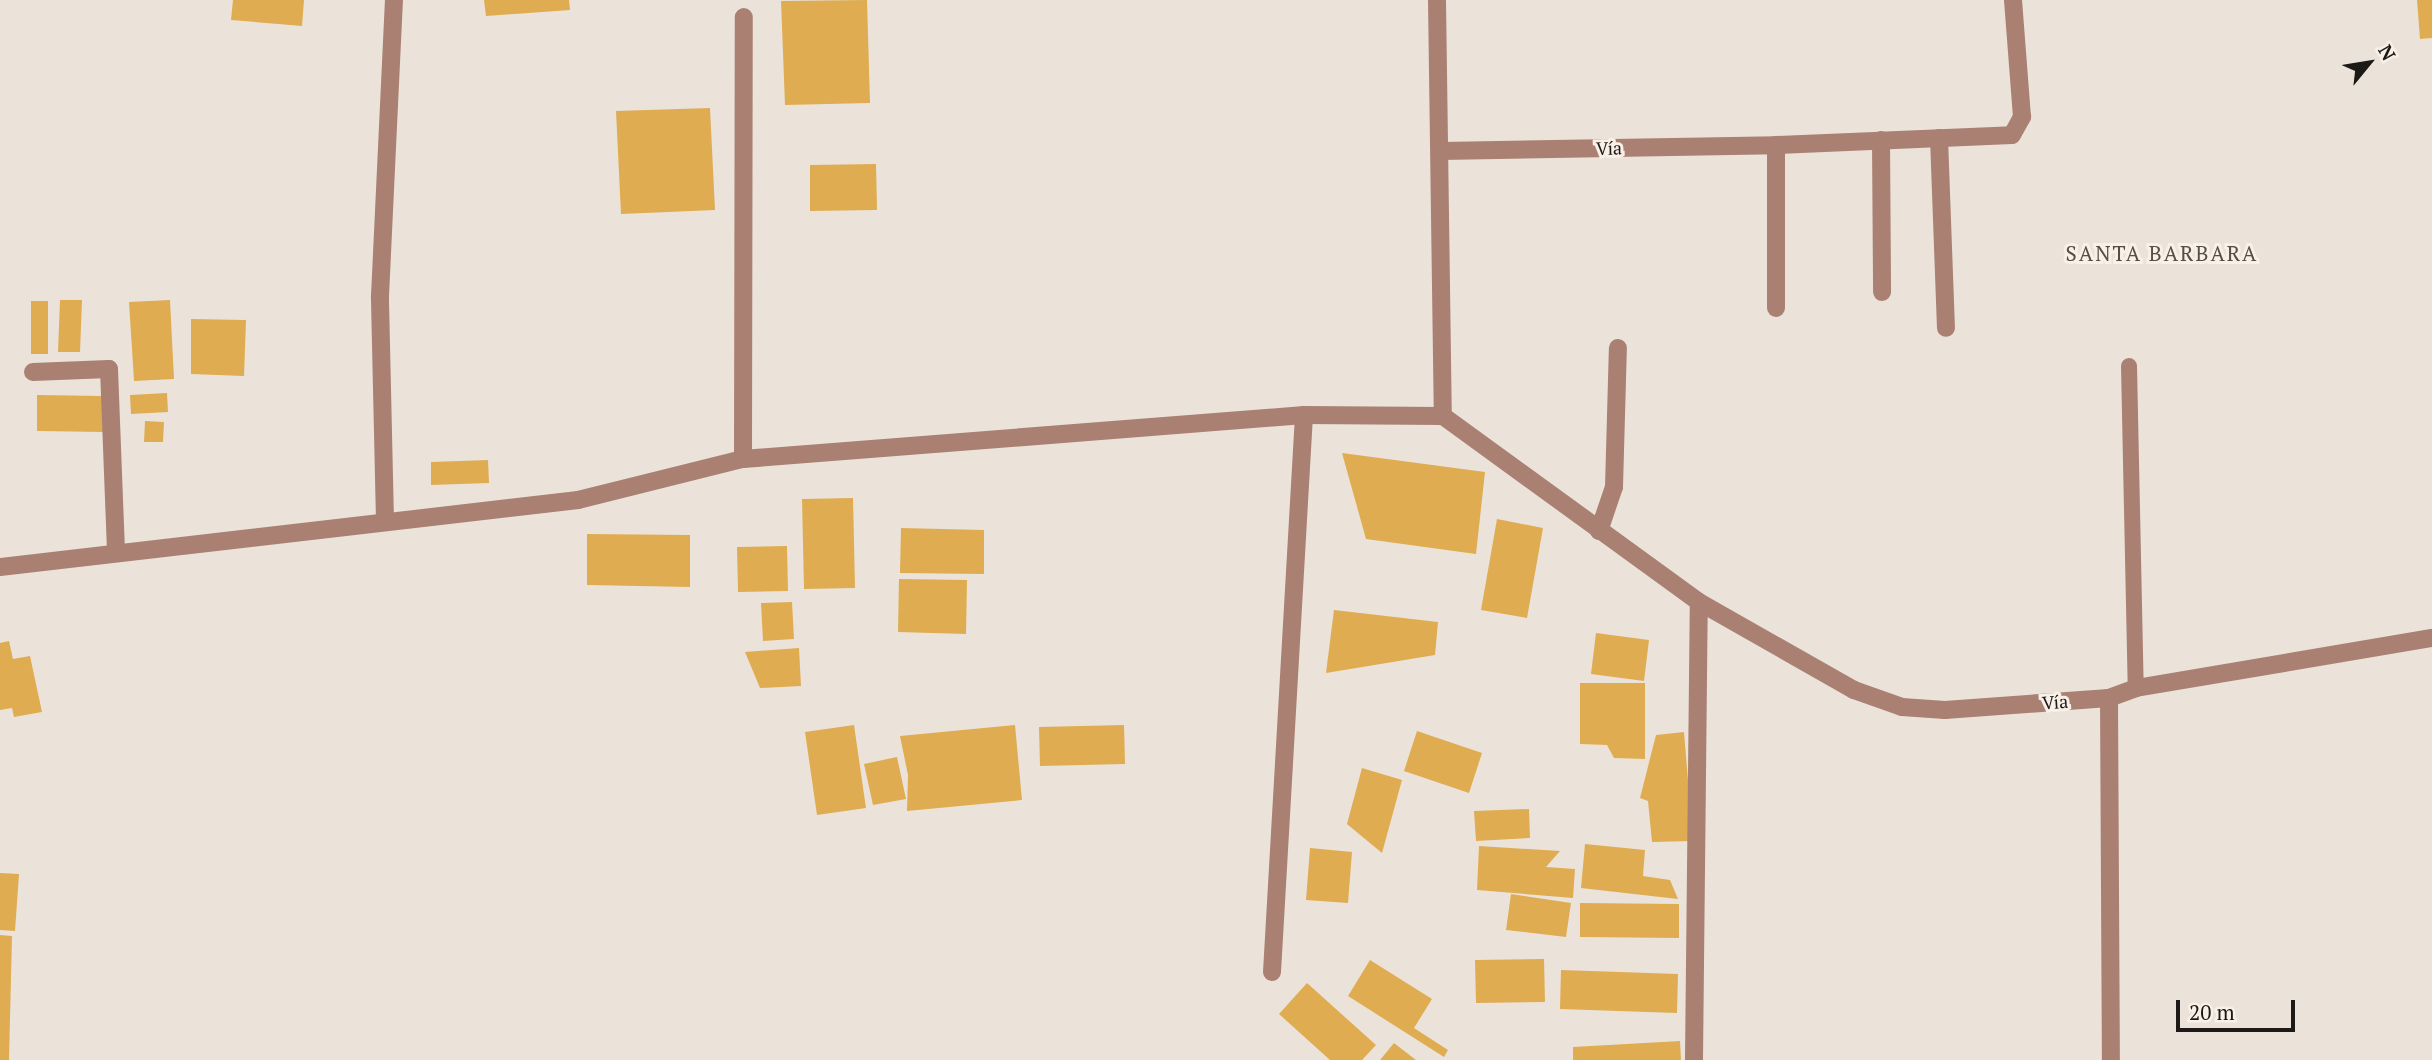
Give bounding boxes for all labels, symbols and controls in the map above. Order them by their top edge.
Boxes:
north arrow [2334,28,2404,98]
text: N [2373,40,2402,65]
street label: Vía [1596,137,1622,159]
district label: SANTA BARBARA [2067,240,2257,266]
street label: Vía [2041,690,2069,714]
scale bar [2180,986,2299,1030]
text: 20 m [2189,998,2235,1026]

